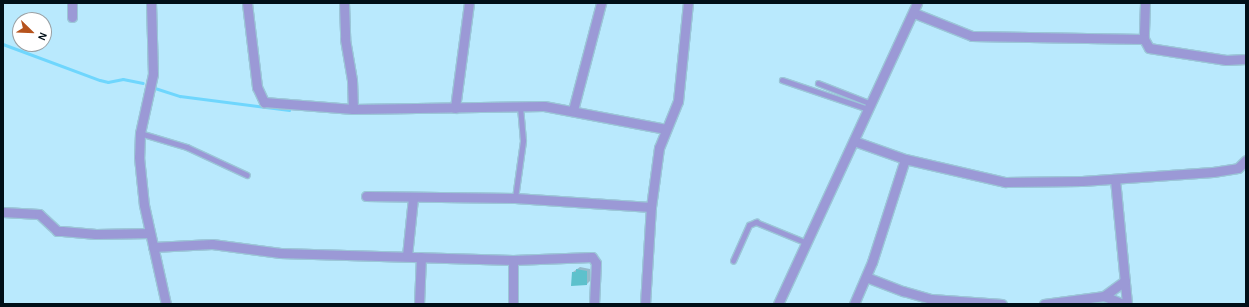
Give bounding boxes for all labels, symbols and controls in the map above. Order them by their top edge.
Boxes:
north arrow [12,12,52,52]
text: N [36,31,49,42]

